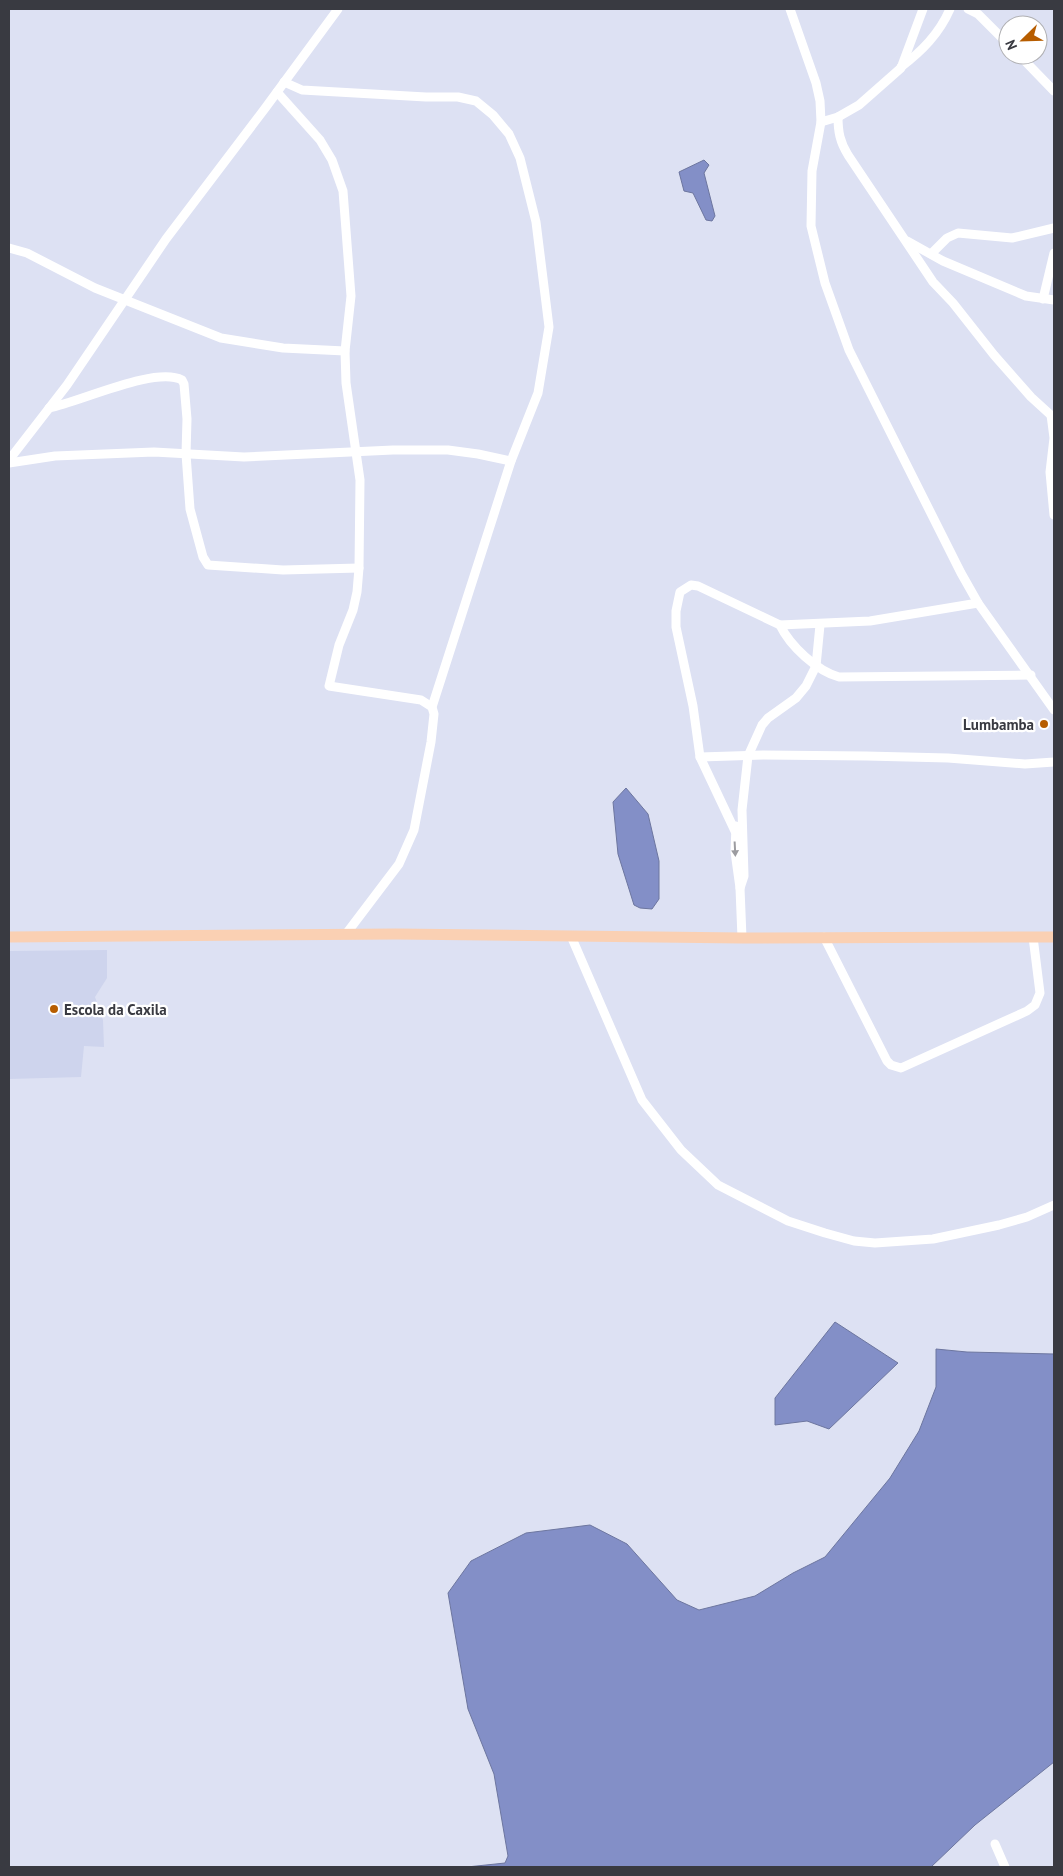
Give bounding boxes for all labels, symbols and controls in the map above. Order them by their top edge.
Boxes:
north arrow [998,15,1048,65]
text: N [1001,37,1021,53]
place label: Lumbamba [963,715,1034,734]
marker: Lumbamba [1038,718,1050,730]
one-way arrow [732,841,740,857]
place label: Escola da Caxila [64,1000,167,1019]
marker: Escola da Caxila [48,1003,60,1015]

